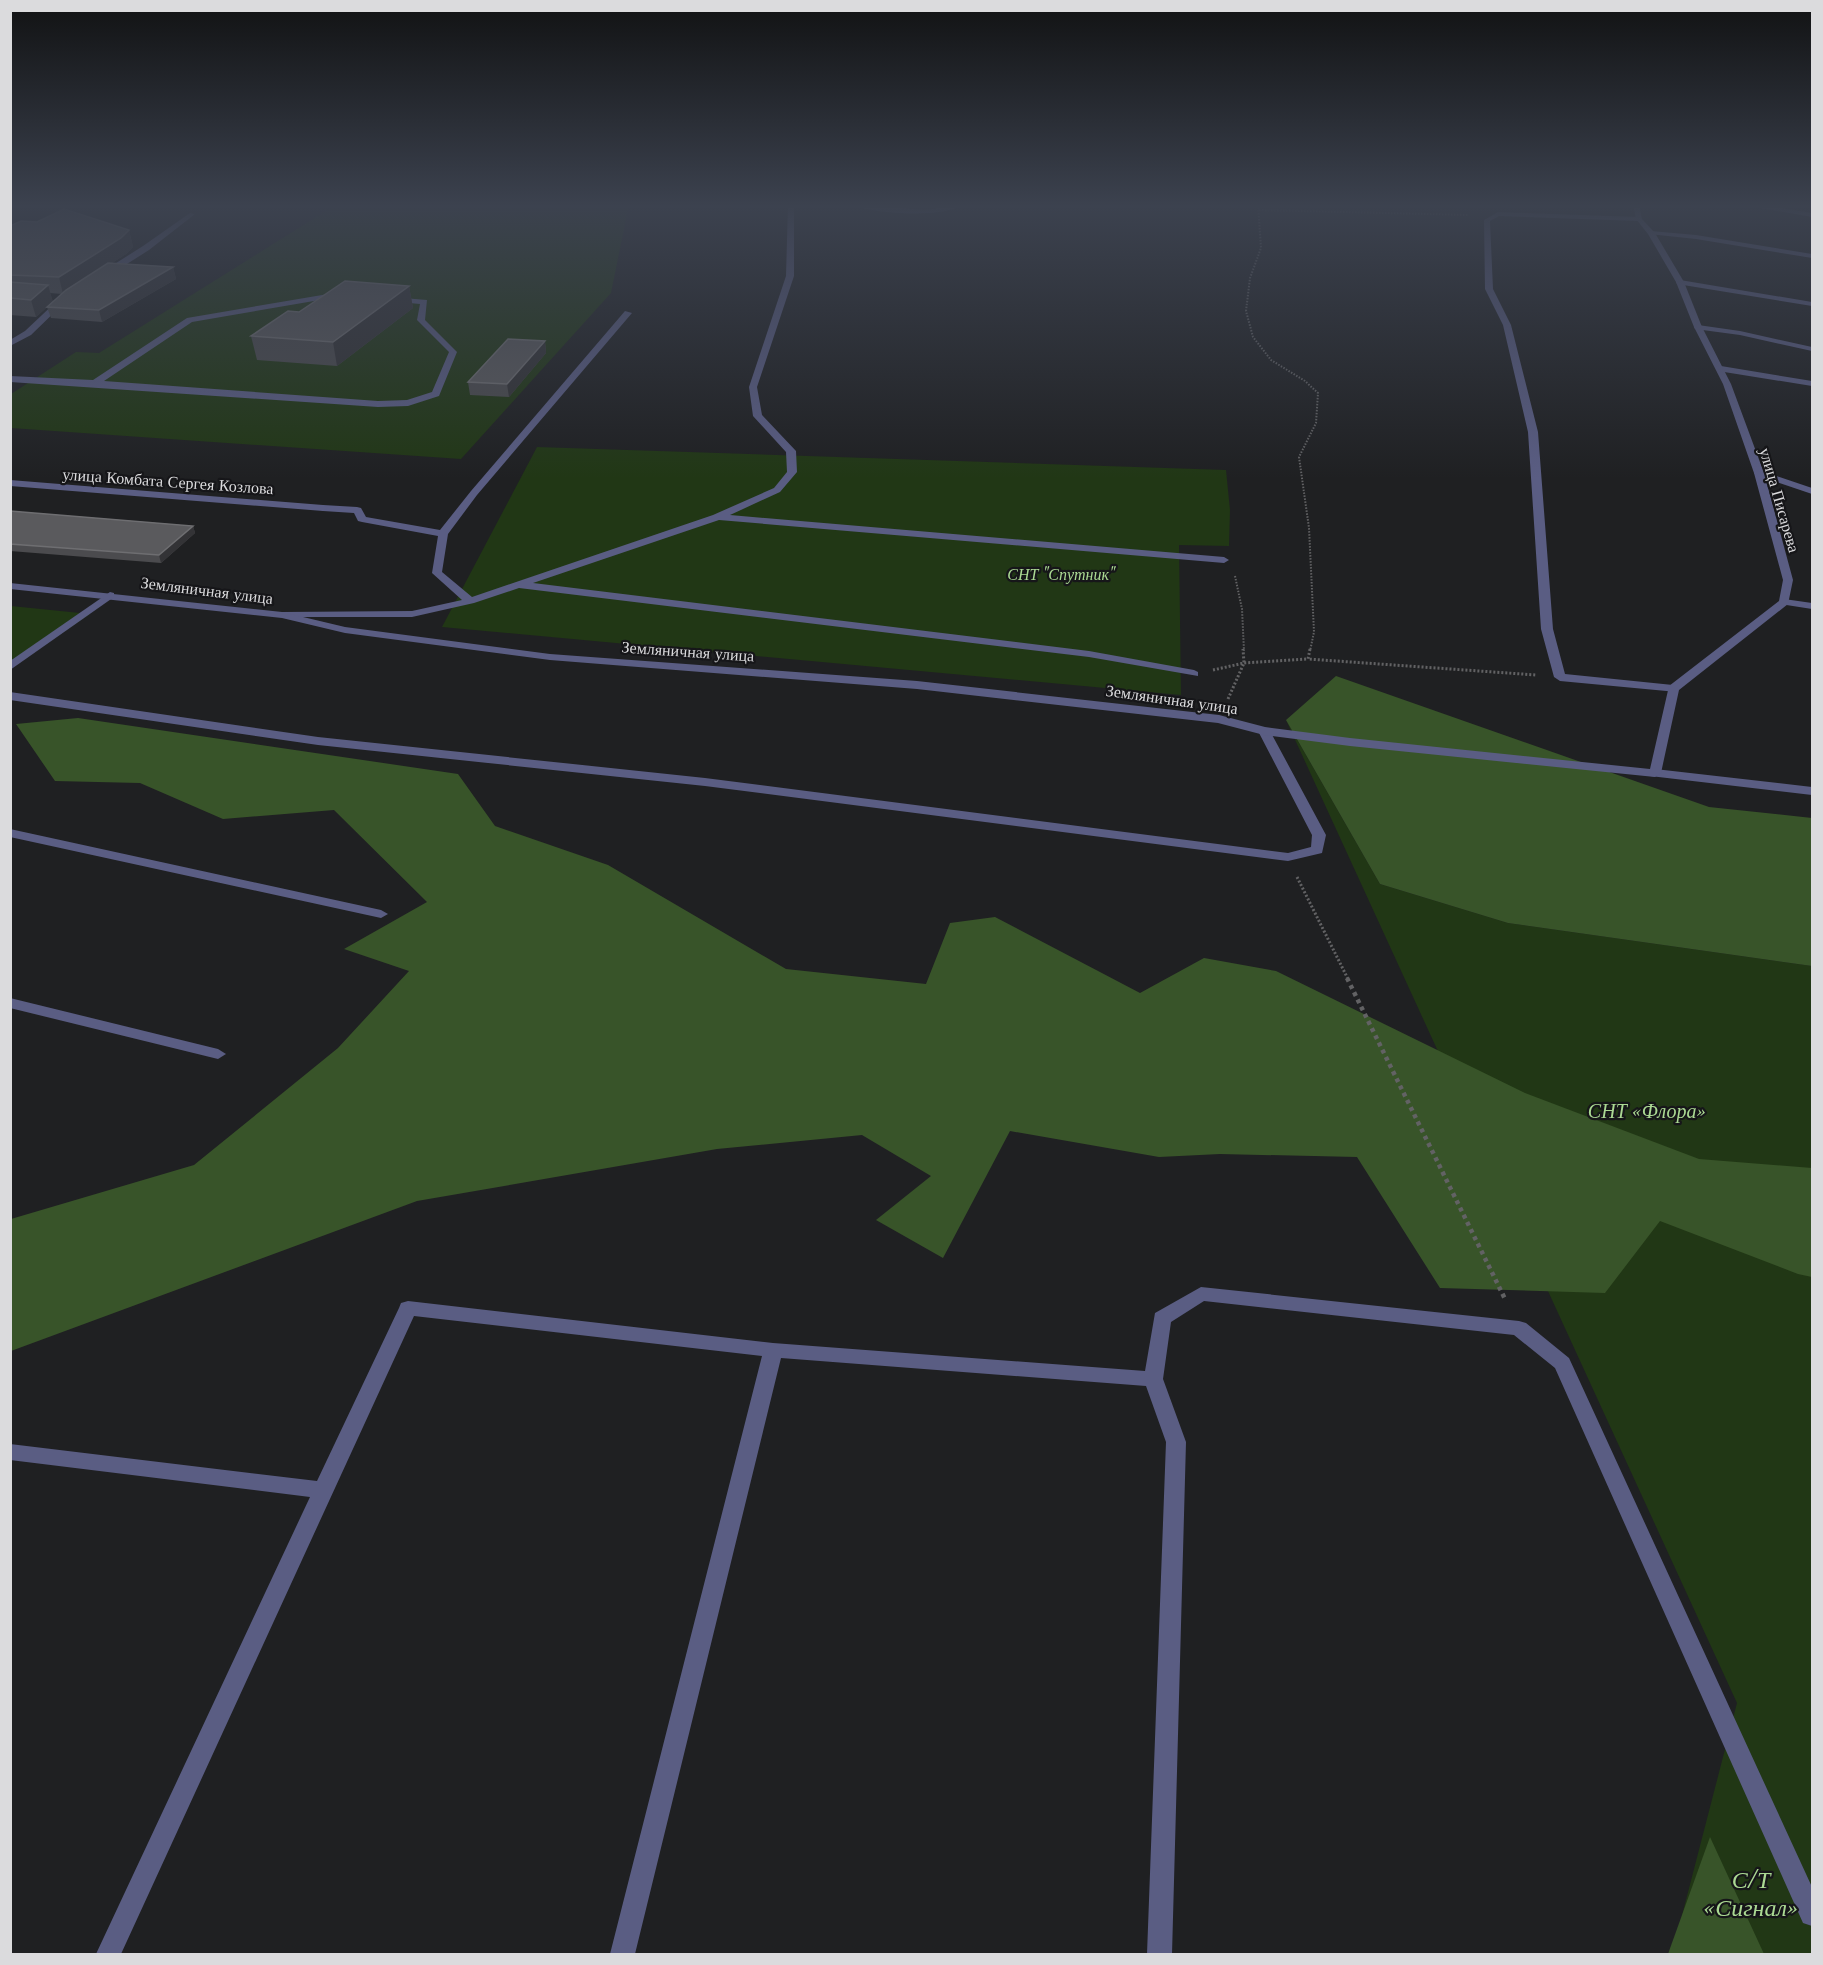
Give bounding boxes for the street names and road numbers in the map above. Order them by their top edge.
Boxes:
street label: улица Писарева [1755,445,1805,555]
street label: улица Комбата Сергея Козлова [62,464,274,498]
street label: Земляничная улица [140,572,274,608]
street label: Земляничная улица [621,636,755,666]
street label: Земляничная улица [1105,680,1239,718]

